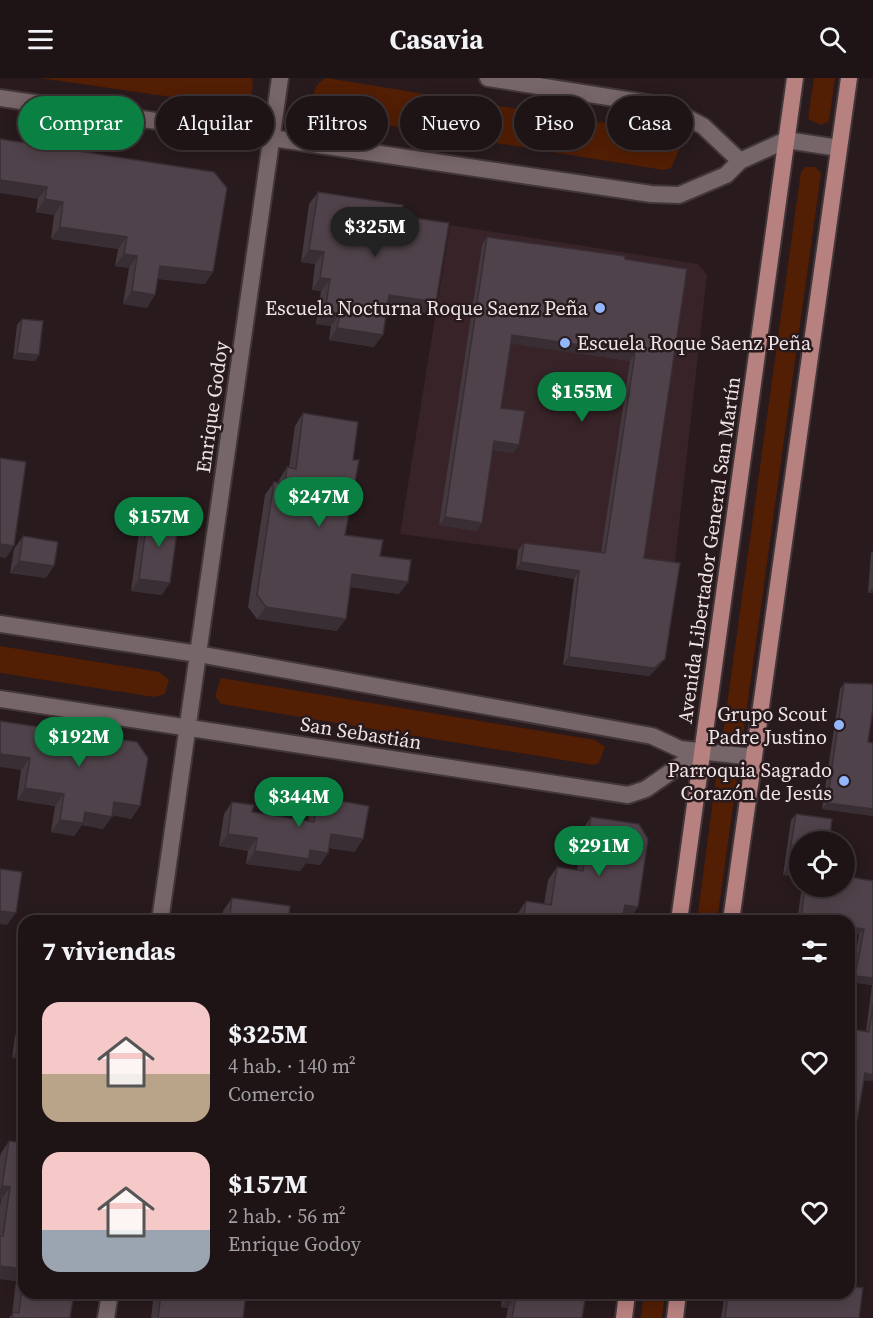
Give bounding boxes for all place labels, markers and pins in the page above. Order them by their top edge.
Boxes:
pin: $325M [333,207,417,258]
place label: Escuela Nocturna Roque Saenz Peña [265,294,589,322]
marker: Escuela Nocturna Roque Saenz Peña [593,301,607,315]
place label: Escuela Roque Saenz Peña [577,329,812,357]
marker: Escuela Roque Saenz Peña [558,336,572,350]
pin: $155M [540,372,624,423]
pin: $247M [277,477,361,528]
pin: $157M [117,497,201,548]
place label: Grupo Scout Padre Justino [708,700,827,751]
pin: $192M [37,717,121,768]
marker: Grupo Scout Padre Justino [832,718,846,732]
place label: Parroquia Sagrado Corazón de Jesús [668,756,832,807]
marker: Parroquia Sagrado Corazón de Jesús [837,774,851,788]
pin: $344M [257,777,341,828]
pin: $291M [557,826,641,877]

